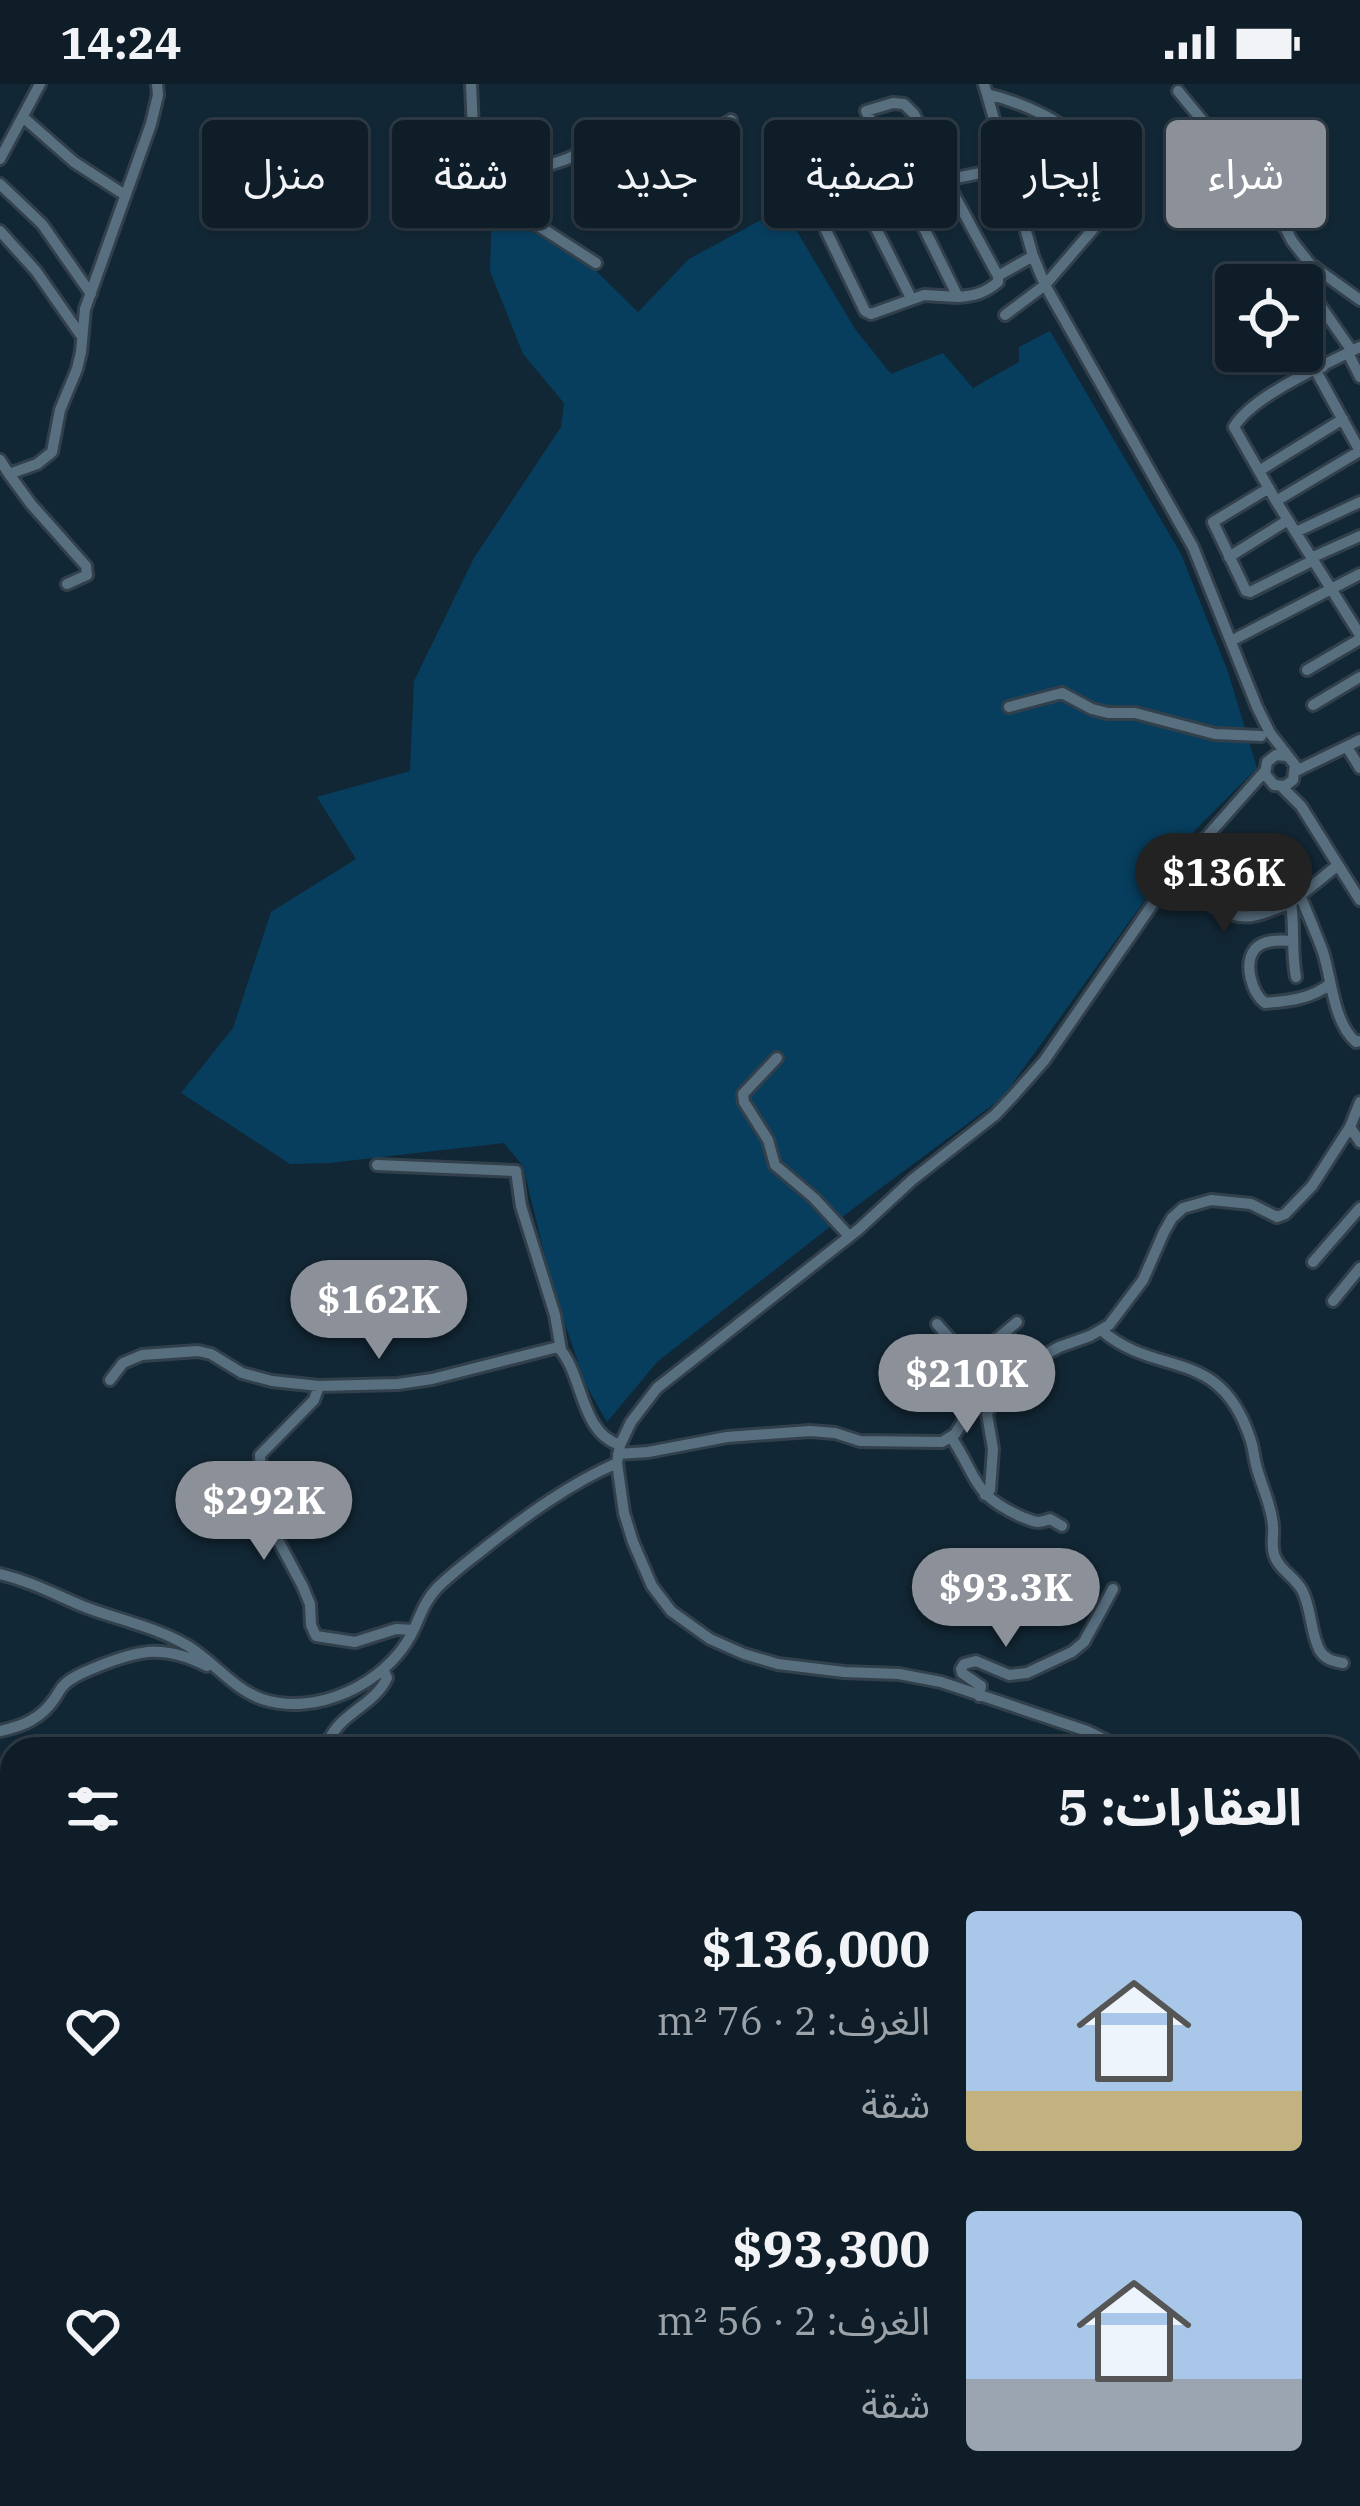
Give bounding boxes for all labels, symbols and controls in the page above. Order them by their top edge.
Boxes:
text: 14:24 [60,13,182,71]
chip: منزل [202,120,368,228]
chip: شقة [392,120,550,228]
chip: جديد [574,120,740,228]
chip: تصفية [764,120,957,228]
chip: إيجار [981,120,1142,228]
chip: شراء [1166,120,1326,228]
map controls [1215,264,1323,372]
button: locate [1215,264,1323,372]
pin: $136K [1140,833,1308,935]
text: $136K [1162,846,1286,897]
pin: $162K [295,1260,463,1362]
text: $162K [317,1273,441,1324]
pin: $210K [883,1334,1051,1436]
text: $210K [905,1347,1029,1398]
pin: $292K [180,1461,348,1563]
text: $292K [202,1474,326,1525]
pin: $93.3K [908,1548,1104,1650]
text: $93.3K [939,1561,1073,1612]
text: العقارات: 5 [1058,1773,1302,1839]
icon: filters [60,1776,126,1842]
text: $136,000 [702,1915,930,1981]
icon: home [1062,1959,1206,2103]
text: الغرف: 2 · 76 m² [657,1995,930,2046]
icon: heart [60,1998,126,2064]
text: شقة [861,2078,930,2129]
text: $93,300 [732,2215,930,2281]
icon: home [1062,2259,1206,2403]
text: الغرف: 2 · 56 m² [657,2295,930,2346]
icon: heart [60,2298,126,2364]
text: شقة [861,2378,930,2429]

